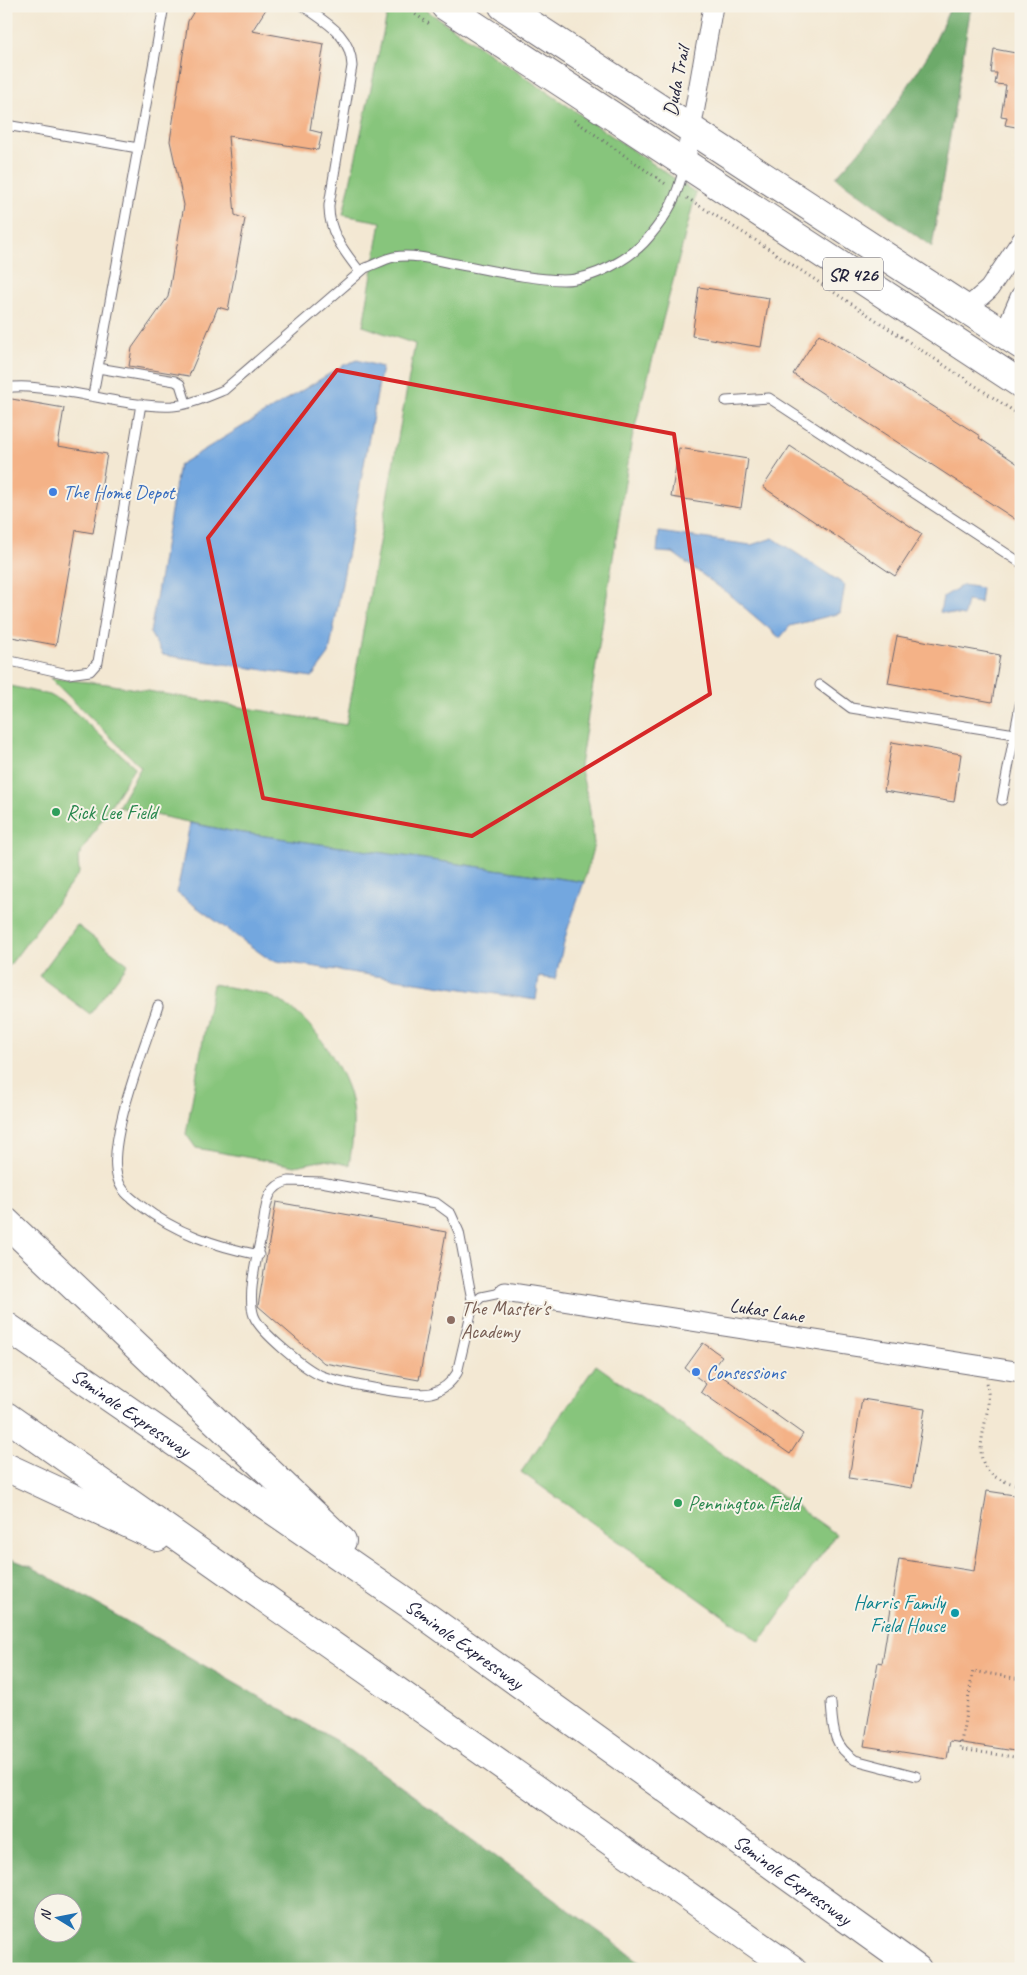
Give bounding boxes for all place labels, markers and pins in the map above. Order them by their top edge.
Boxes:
place label: The Home Depot [63,480,177,505]
marker: The Home Depot [47,486,59,498]
place label: Rick Lee Field [66,800,160,825]
marker: Rick Lee Field [50,806,62,818]
place label: The Master's Academy [461,1296,552,1344]
marker: The Master's Academy [445,1314,457,1326]
place label: Consessions [706,1360,787,1385]
marker: Consessions [690,1366,702,1378]
place label: Pennington Field [688,1491,803,1516]
marker: Pennington Field [672,1497,684,1509]
place label: Harris Family Field House [853,1590,947,1638]
marker: Harris Family Field House [949,1607,961,1619]

